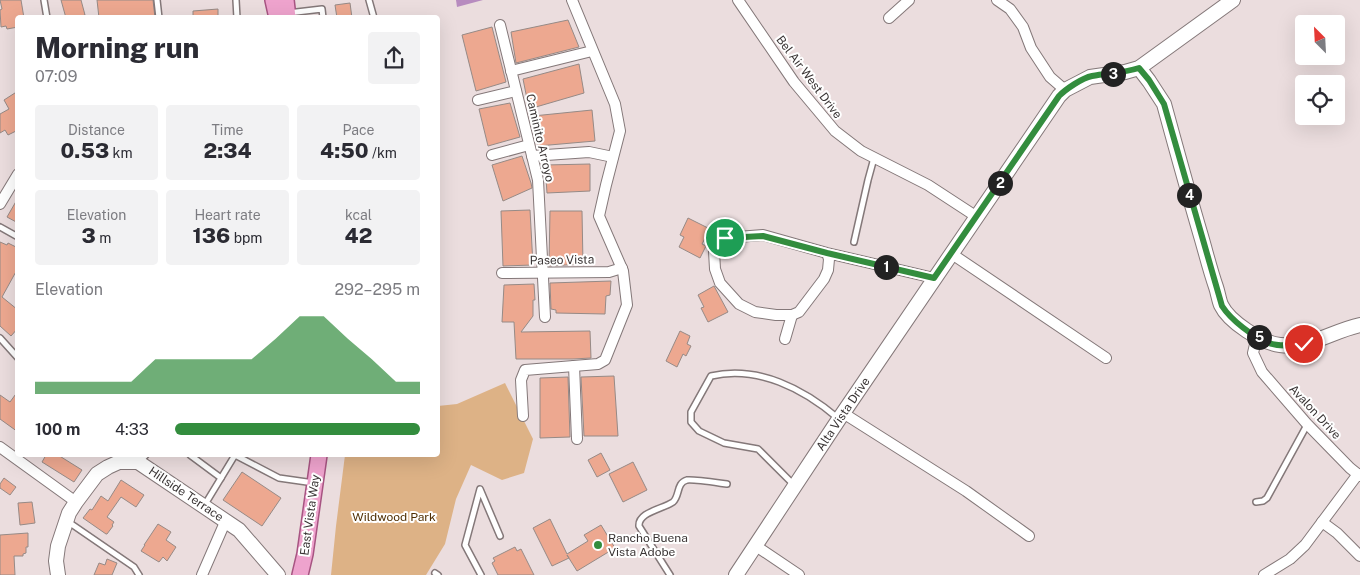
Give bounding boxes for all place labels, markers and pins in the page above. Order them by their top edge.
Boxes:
pin: 3 [1100,62,1126,86]
pin: 2 [988,170,1012,196]
pin: 4 [1176,182,1202,208]
pin [704,217,746,259]
pin: 1 [874,254,898,280]
pin [1283,323,1325,365]
pin: 5 [1246,324,1272,350]
place label: Rancho Buena Vista Adobe [608,531,688,559]
marker: Rancho Buena Vista Adobe [592,539,604,551]

